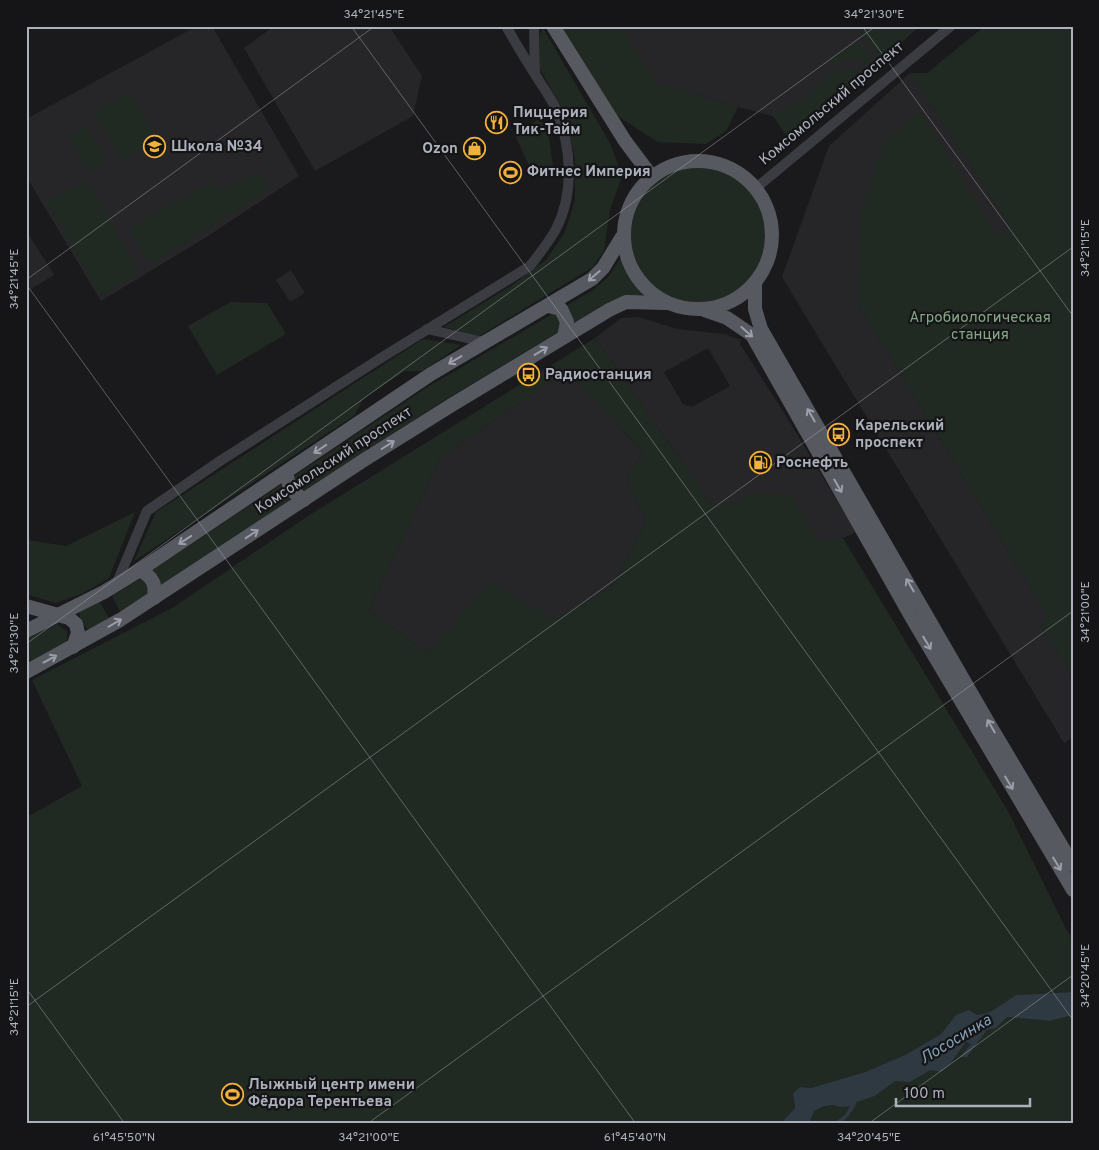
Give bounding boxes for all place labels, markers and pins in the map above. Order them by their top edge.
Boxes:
place label: Пиццерия Тик-Тайм [513,104,588,140]
restaurant icon: Пиццерия Тик-Тайм [485,110,509,134]
school or university icon: Школа №34 [143,135,167,159]
shop icon: Ozon [462,137,486,161]
place label: Школа №34 [171,138,262,157]
place label: Ozon [422,140,458,159]
sports icon: Фитнес Империя [499,160,523,184]
place label: Фитнес Империя [527,163,651,182]
bus stop icon: Радиостанция [517,363,541,387]
place label: Радиостанция [545,366,652,385]
place label: Карельский проспект [855,417,944,453]
bus stop icon: Карельский проспект [827,423,851,447]
fuel station icon: Роснефть [748,451,772,475]
place label: Роснефть [776,454,848,473]
place label: Лыжный центр имени Фёдора Терентьева [248,1076,415,1112]
sports icon: Лыжный центр имени Фёдора Терентьева [220,1082,244,1106]

